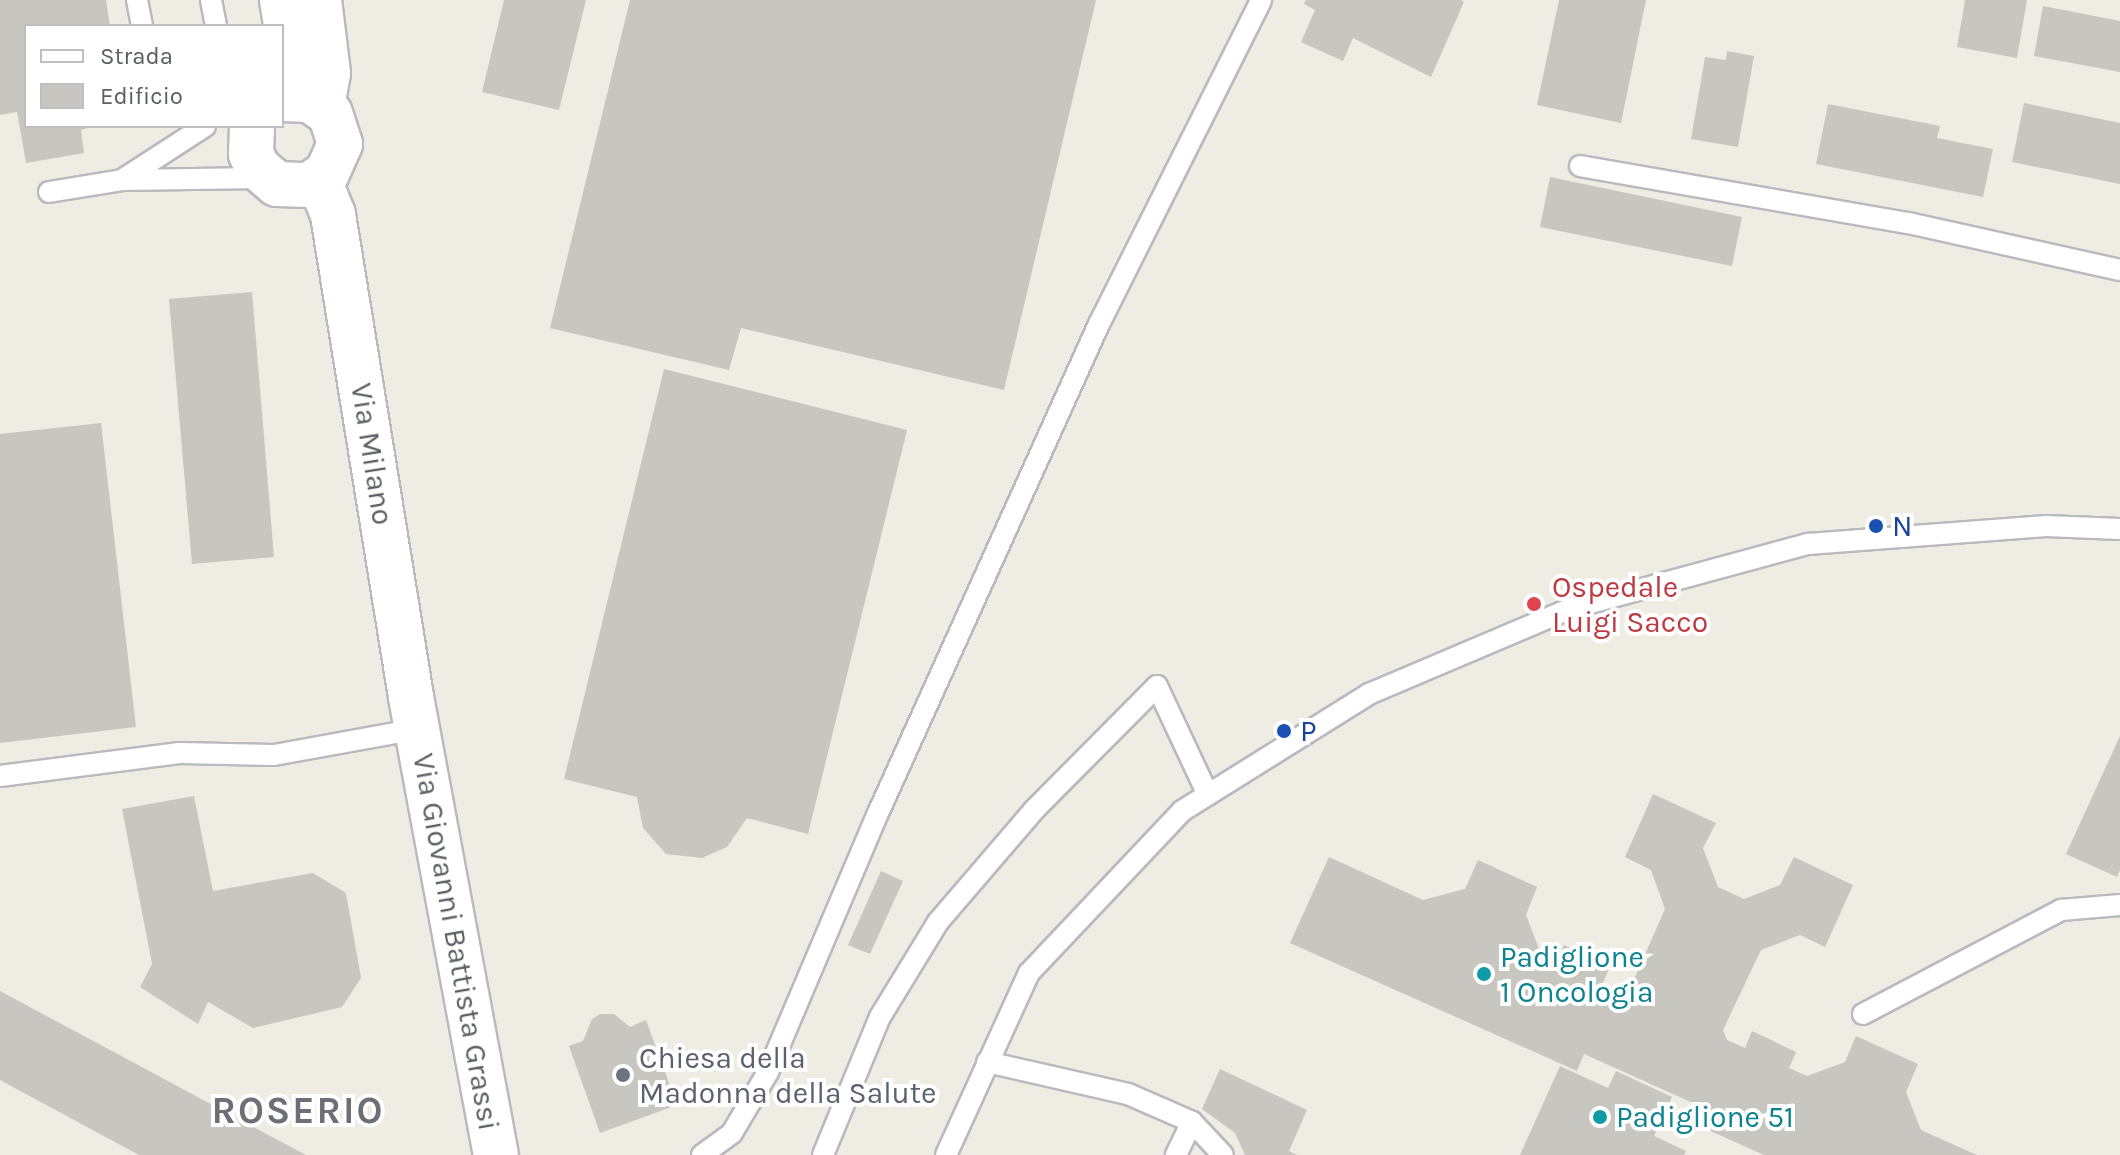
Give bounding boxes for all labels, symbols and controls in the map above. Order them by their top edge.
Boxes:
legend [24,24,284,128]
text: Strada [100,42,173,70]
text: Edificio [100,82,183,110]
street label: Via Milano [343,380,401,528]
place label: N [1892,508,1913,544]
marker: N [1867,517,1885,535]
place label: Ospedale Luigi Sacco [1552,569,1708,640]
marker: Ospedale Luigi Sacco [1523,593,1545,615]
place label: P [1300,713,1317,749]
marker: P [1275,722,1293,740]
street label: Via Giovanni Battista Grassi [405,751,507,1133]
place label: Padiglione 1 Oncologia [1500,939,1654,1010]
marker: Padiglione 1 Oncologia [1475,965,1493,983]
place label: Chiesa della Madonna della Salute [639,1040,936,1110]
marker: Chiesa della Madonna della Salute [614,1066,632,1084]
district label: ROSERIO [212,1088,384,1134]
place label: Padiglione 51 [1616,1099,1794,1135]
marker: Padiglione 51 [1591,1108,1609,1126]

